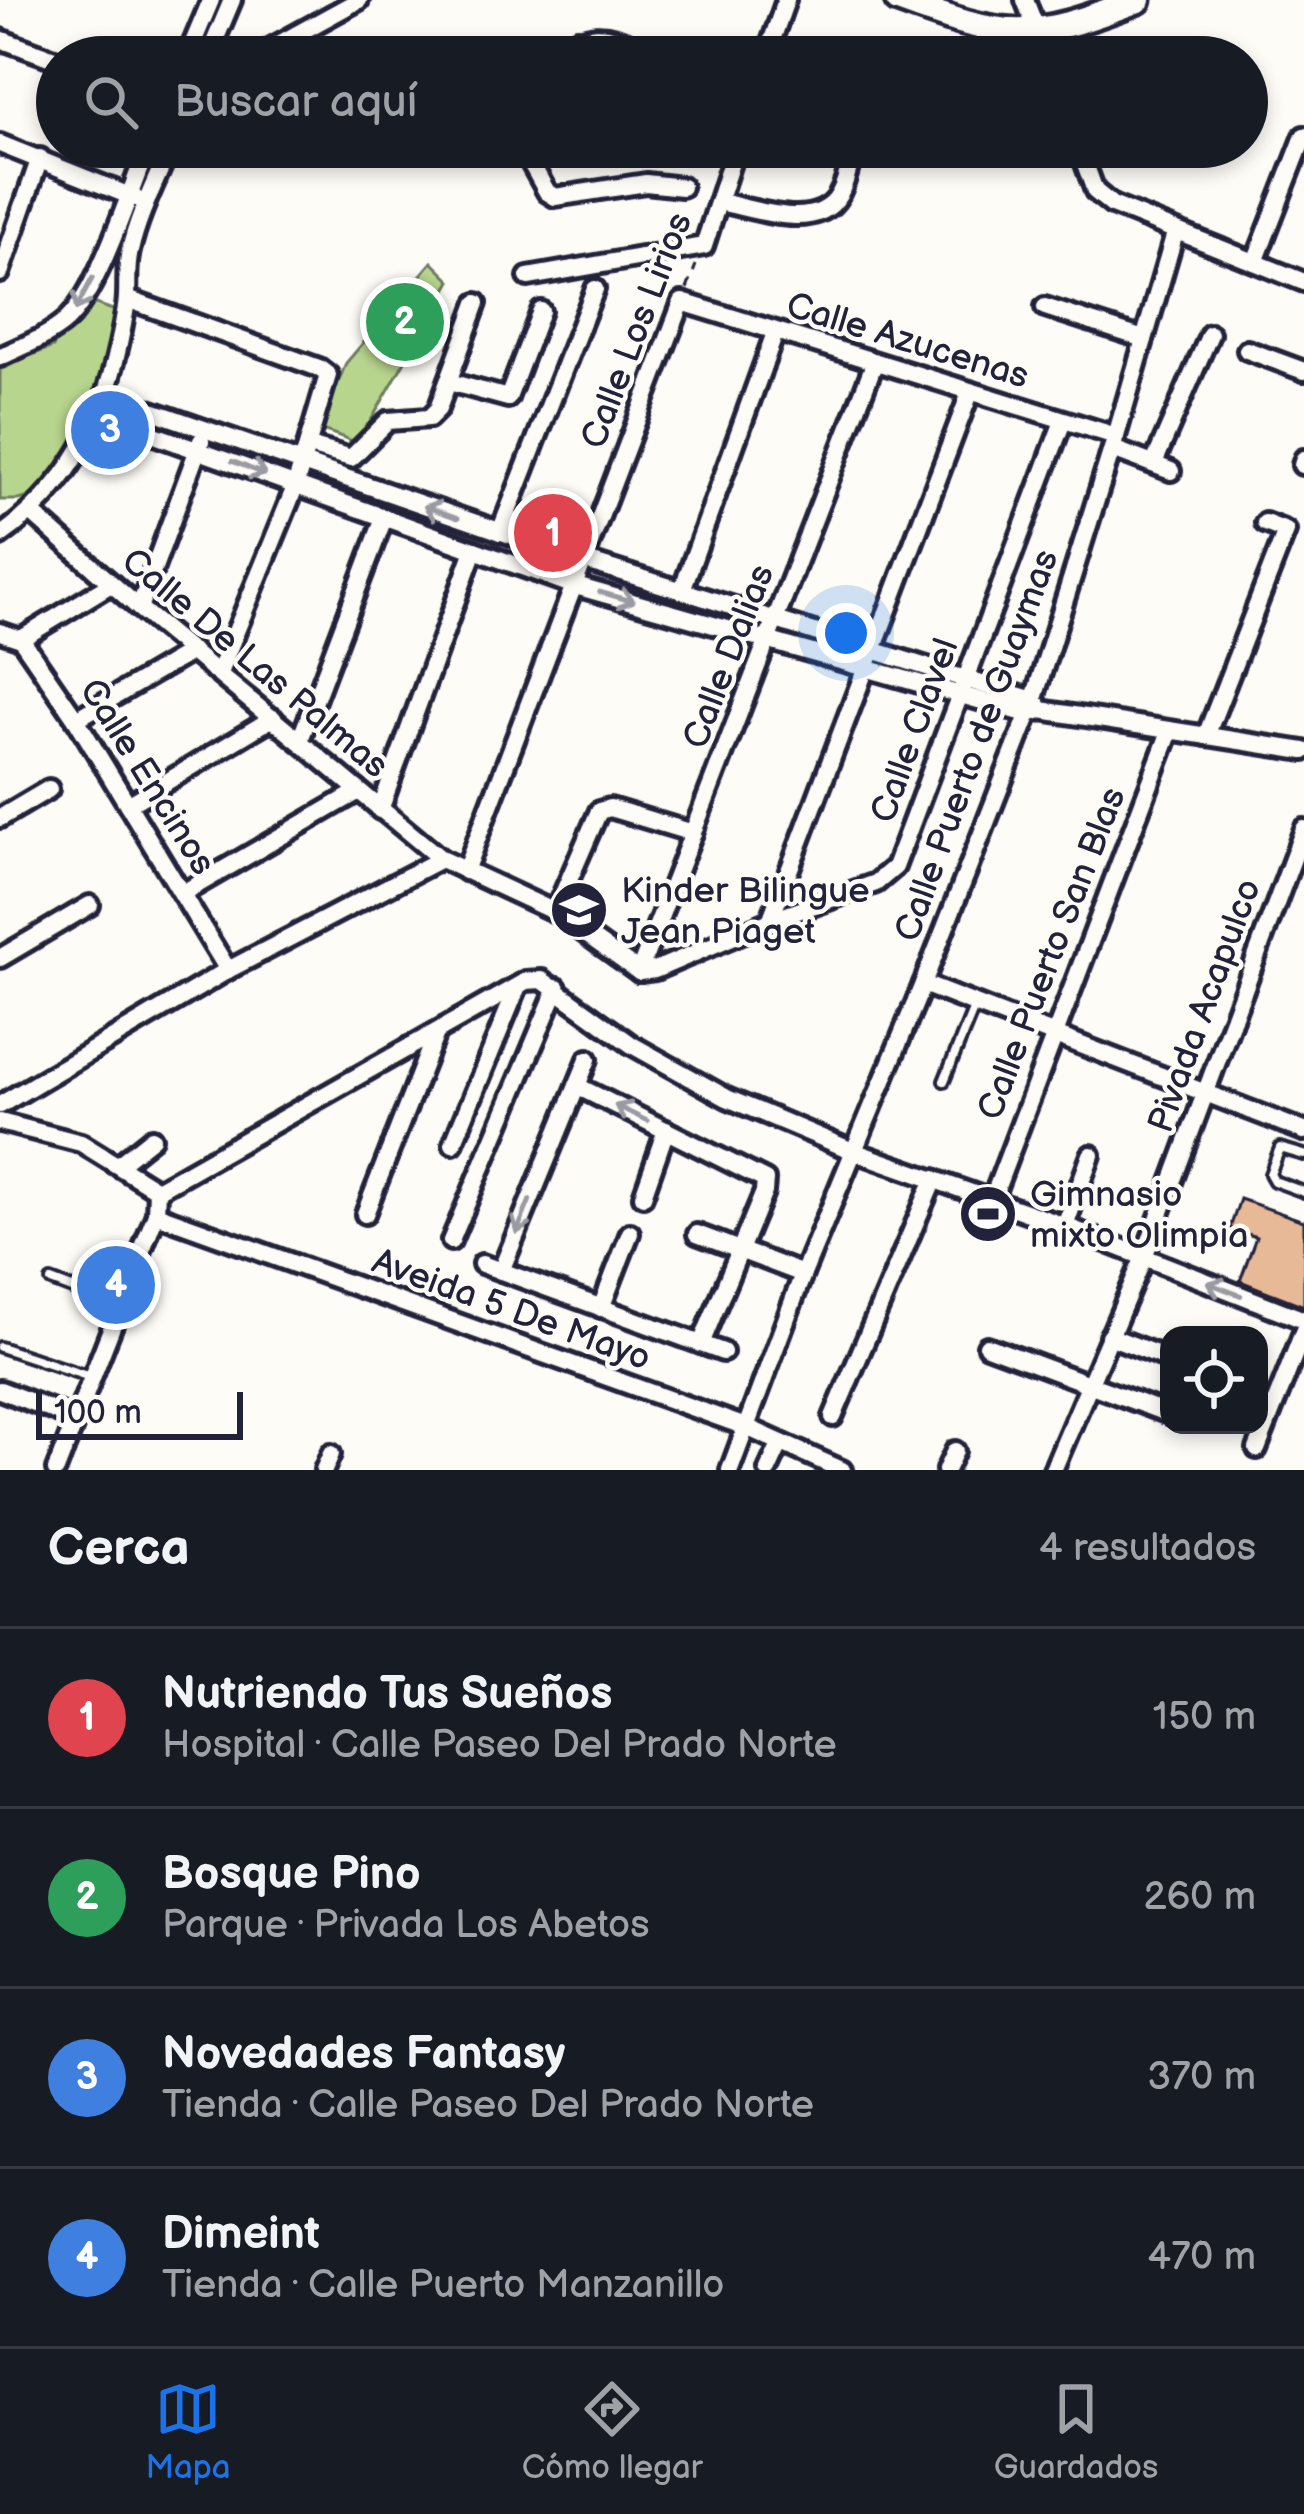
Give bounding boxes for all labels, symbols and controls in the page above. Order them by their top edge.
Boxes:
search box [36,36,1268,168]
icon: search [78,69,144,135]
text: Buscar aquí [174,75,417,130]
street label: Calle Los Lirios [573,207,702,455]
one-way arrow [72,276,95,311]
pin: 2 [366,277,444,367]
street label: Calle Azucenas [781,284,1034,399]
pin: 3 [71,385,149,475]
one-way arrow [229,459,266,481]
pin: 1 [514,488,592,578]
one-way arrow [423,500,460,521]
street label: Calle De Las Palmas [112,540,396,788]
street label: Calle Puerto de Guaymas [886,544,1068,948]
street label: Calle Dalias [675,559,784,755]
one-way arrow [597,588,635,610]
your location [816,603,876,663]
street label: Calle Clavel [862,633,969,829]
street label: Calle Encinos [70,671,224,883]
street label: Calle Puerto San Blas [969,782,1136,1126]
place label: Kinder Bilingue Jean Piaget [621,870,870,954]
street label: Pivada Acapulco [1140,873,1271,1138]
school or university icon: Kinder Bilingue Jean Piaget [548,879,610,941]
one-way arrow [614,1100,649,1123]
place label: Gimnasio mixto Olimpia [1030,1174,1249,1258]
sports icon: Gimnasio mixto Olimpia [957,1183,1019,1245]
one-way arrow [511,1198,532,1235]
pin: 4 [77,1240,155,1330]
street label: Aveida 5 De Mayo [366,1240,656,1381]
one-way arrow [1207,1276,1244,1298]
map controls [1160,1326,1268,1434]
button: locate [1160,1326,1268,1434]
scale bar [36,1386,243,1439]
text: 100 m [54,1393,142,1433]
text: Cerca [48,1518,190,1579]
text: 4 resultados [1039,1525,1256,1572]
text: Nutriendo Tus Sueños [162,1667,612,1722]
text: 1 [79,1694,95,1741]
text: 150 m [1153,1694,1256,1741]
text: Hospital · Calle Paseo Del Prado Norte [162,1722,837,1769]
text: Bosque Pino [162,1847,421,1902]
text: 2 [75,1874,99,1921]
text: 260 m [1143,1874,1256,1921]
text: Parque · Privada Los Abetos [162,1902,650,1949]
text: Novedades Fantasy [162,2027,565,2082]
text: 3 [76,2054,98,2101]
text: 370 m [1147,2054,1256,2101]
text: Tienda · Calle Paseo Del Prado Norte [162,2082,814,2129]
text: Dimeint [162,2207,320,2262]
text: 4 [76,2234,98,2281]
text: 470 m [1147,2234,1256,2281]
text: Tienda · Calle Puerto Manzanillo [162,2262,724,2309]
tab: Mapa [146,2376,231,2488]
tab: Cómo llegar [522,2376,703,2488]
tab: Guardados [994,2376,1158,2488]

